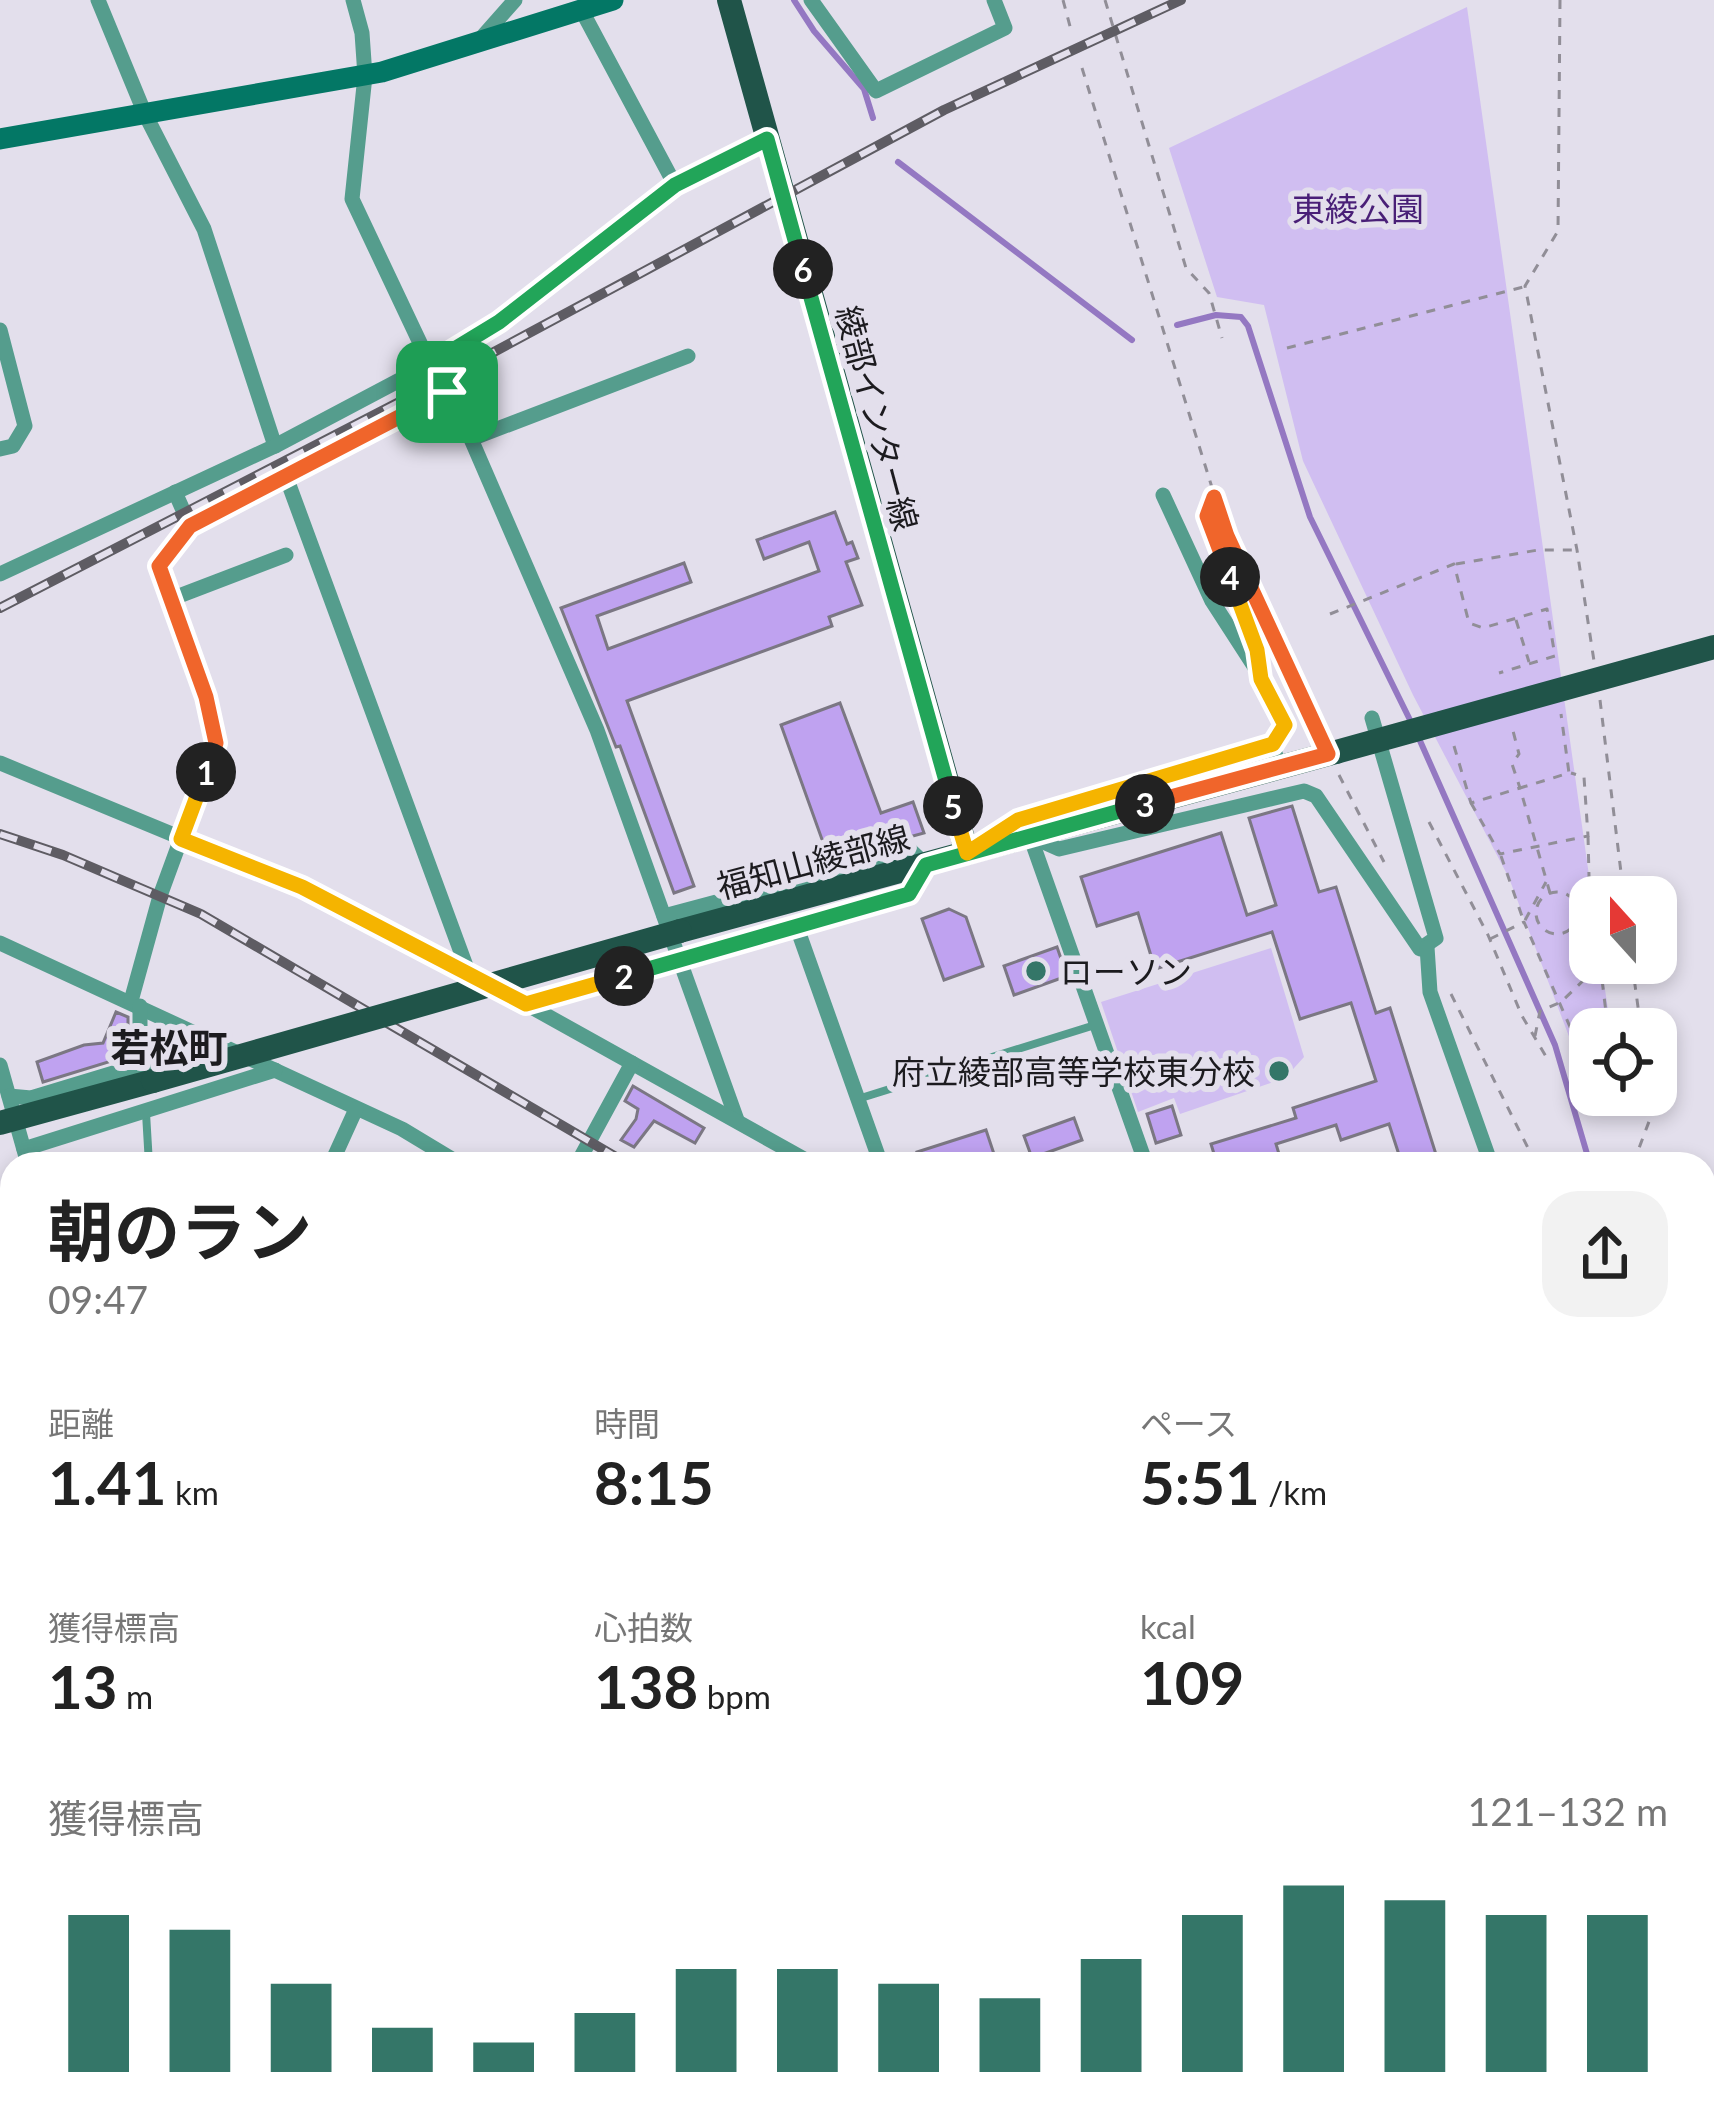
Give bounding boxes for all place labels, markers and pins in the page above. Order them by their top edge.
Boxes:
pin: 6 [773,239,833,299]
pin [396,341,498,443]
pin: 4 [1200,547,1260,607]
pin: 1 [176,742,236,802]
pin: 3 [1115,774,1175,834]
pin: 5 [923,776,983,836]
pin: 2 [594,946,654,1006]
place label: ローソン [1060,951,1192,991]
marker: ローソン [1023,958,1049,984]
place label: 府立綾部高等学校東分校 [892,1051,1255,1091]
marker: 府立綾部高等学校東分校 [1266,1058,1292,1084]

